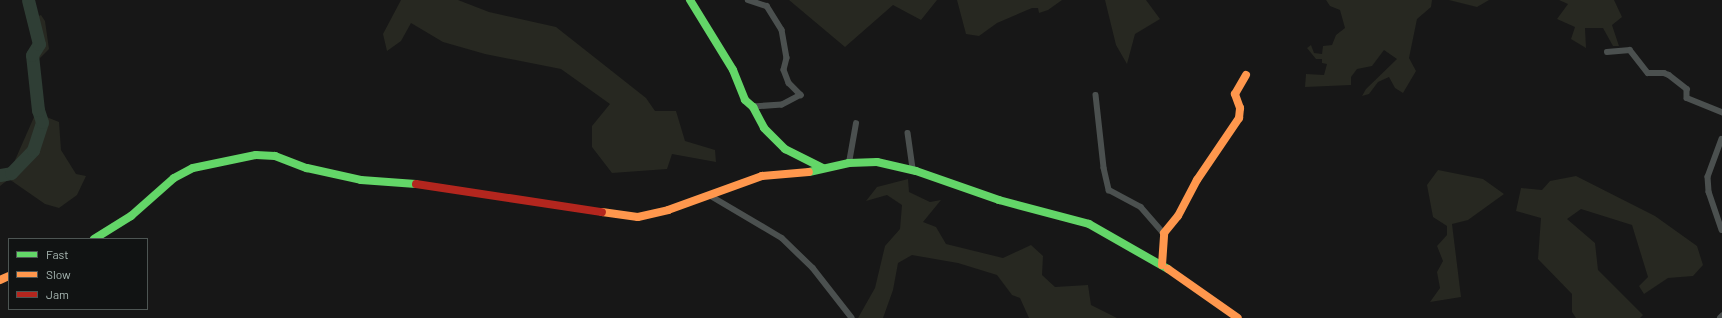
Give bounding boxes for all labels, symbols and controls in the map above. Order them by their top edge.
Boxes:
legend [8,238,148,310]
text: Fast [46,247,69,261]
text: Slow [46,267,71,281]
text: Jam [46,287,69,301]

